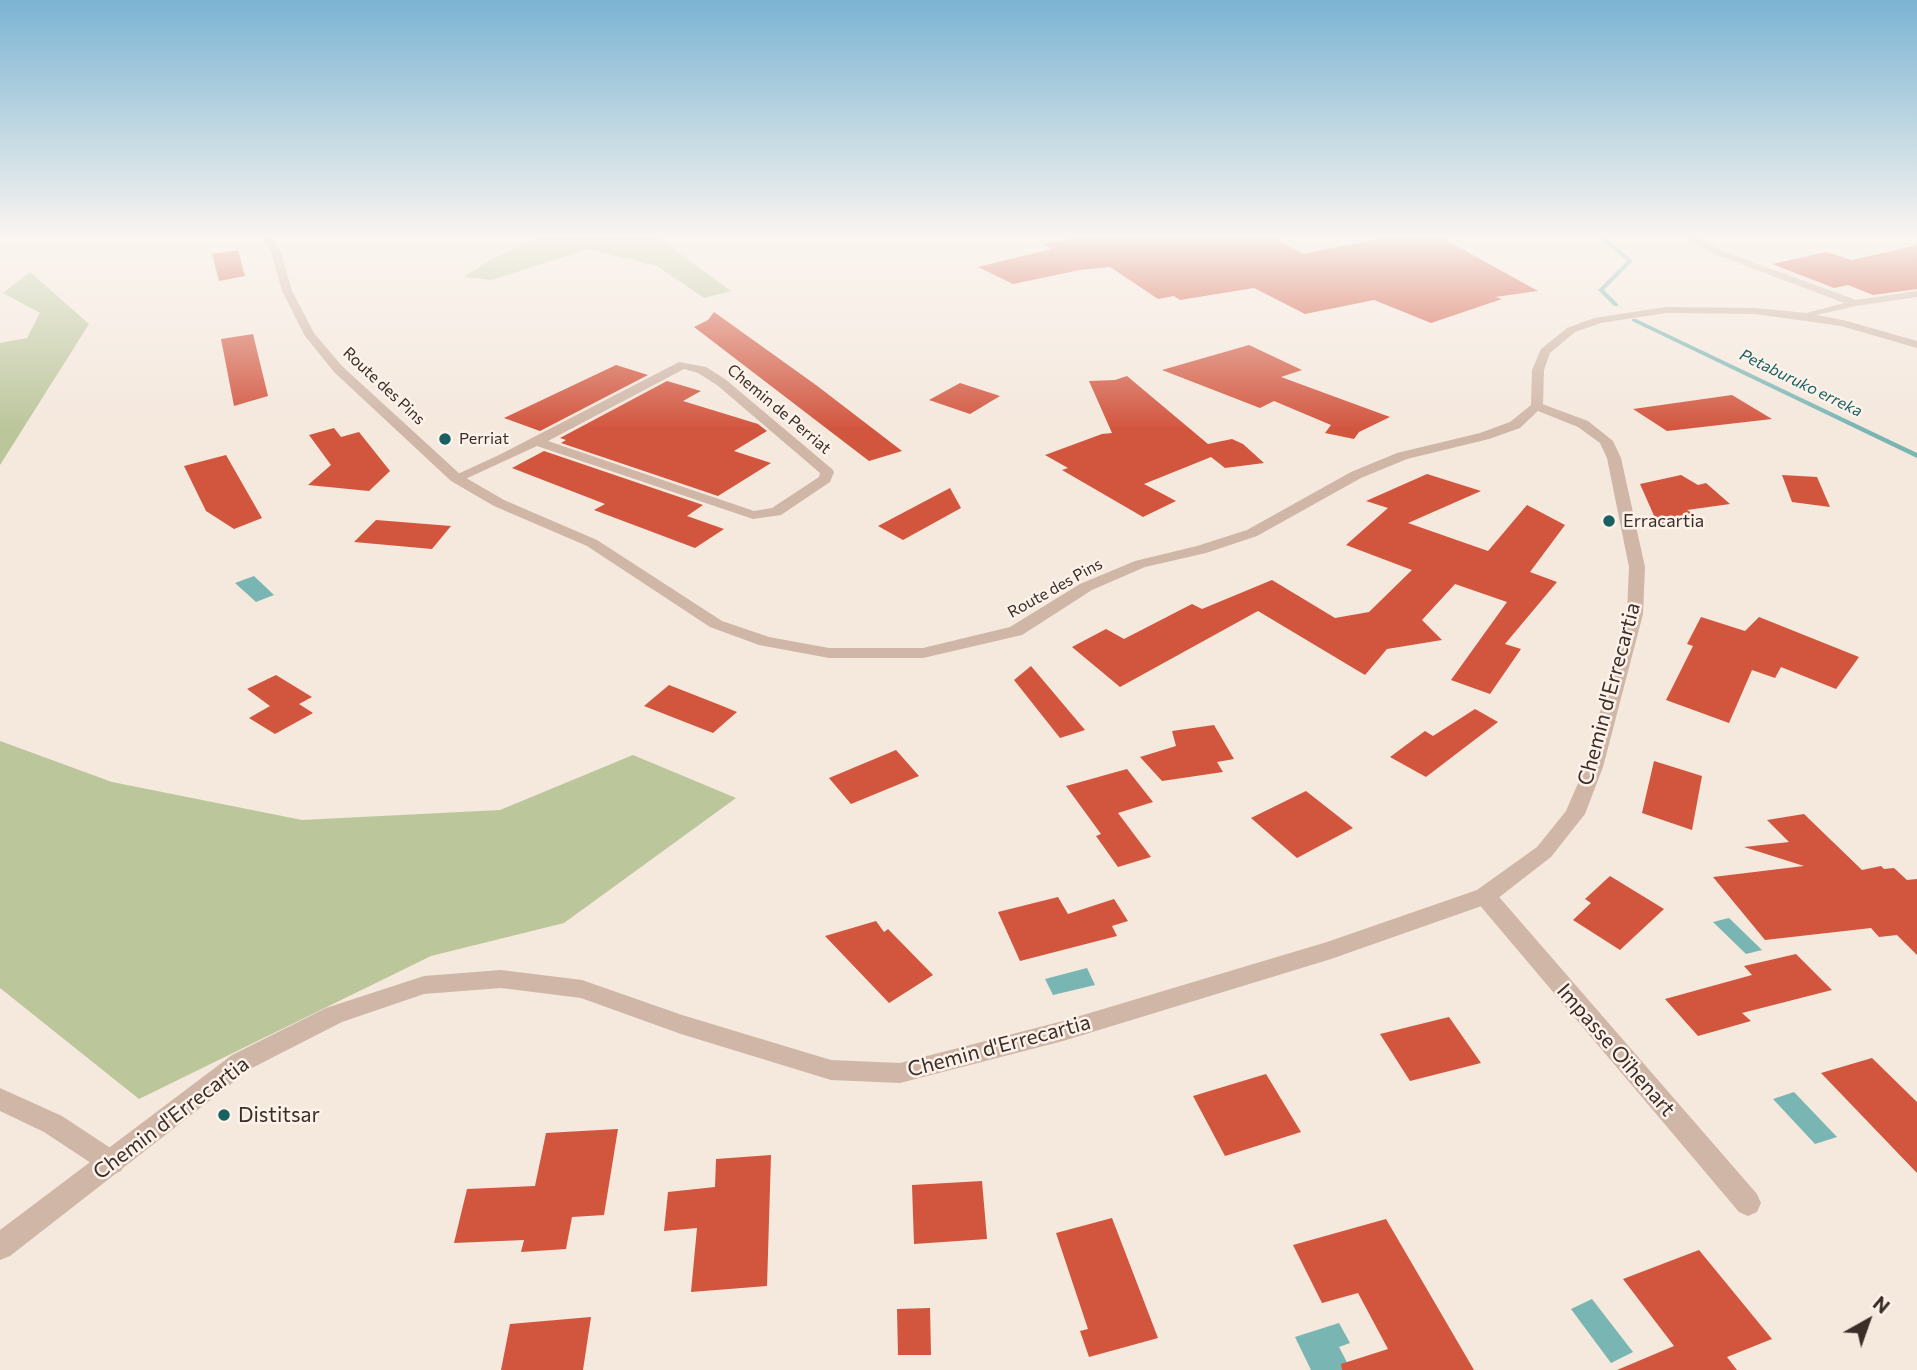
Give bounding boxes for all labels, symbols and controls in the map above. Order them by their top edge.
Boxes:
street label: Route des Pins [339,343,429,429]
water label: Petaburuko erreka [1737,345,1865,421]
street label: Chemin de Perriat [723,360,835,458]
place label: Perriat [459,429,509,449]
marker: Perriat [437,431,453,447]
place label: Erracartia [1623,510,1704,532]
marker: Erracartia [1601,513,1617,529]
street label: Route des Pins [1004,554,1106,622]
street label: Chemin d'Errecartia [1572,600,1646,788]
street label: Impasse Oïhenart [1551,978,1681,1122]
street label: Chemin d'Errecartia [905,1009,1093,1083]
street label: Chemin d'Errecartia [88,1051,254,1185]
place label: Distitsar [238,1102,320,1128]
marker: Distitsar [216,1107,232,1123]
north arrow [1833,1286,1903,1356]
text: N [1869,1291,1895,1318]

